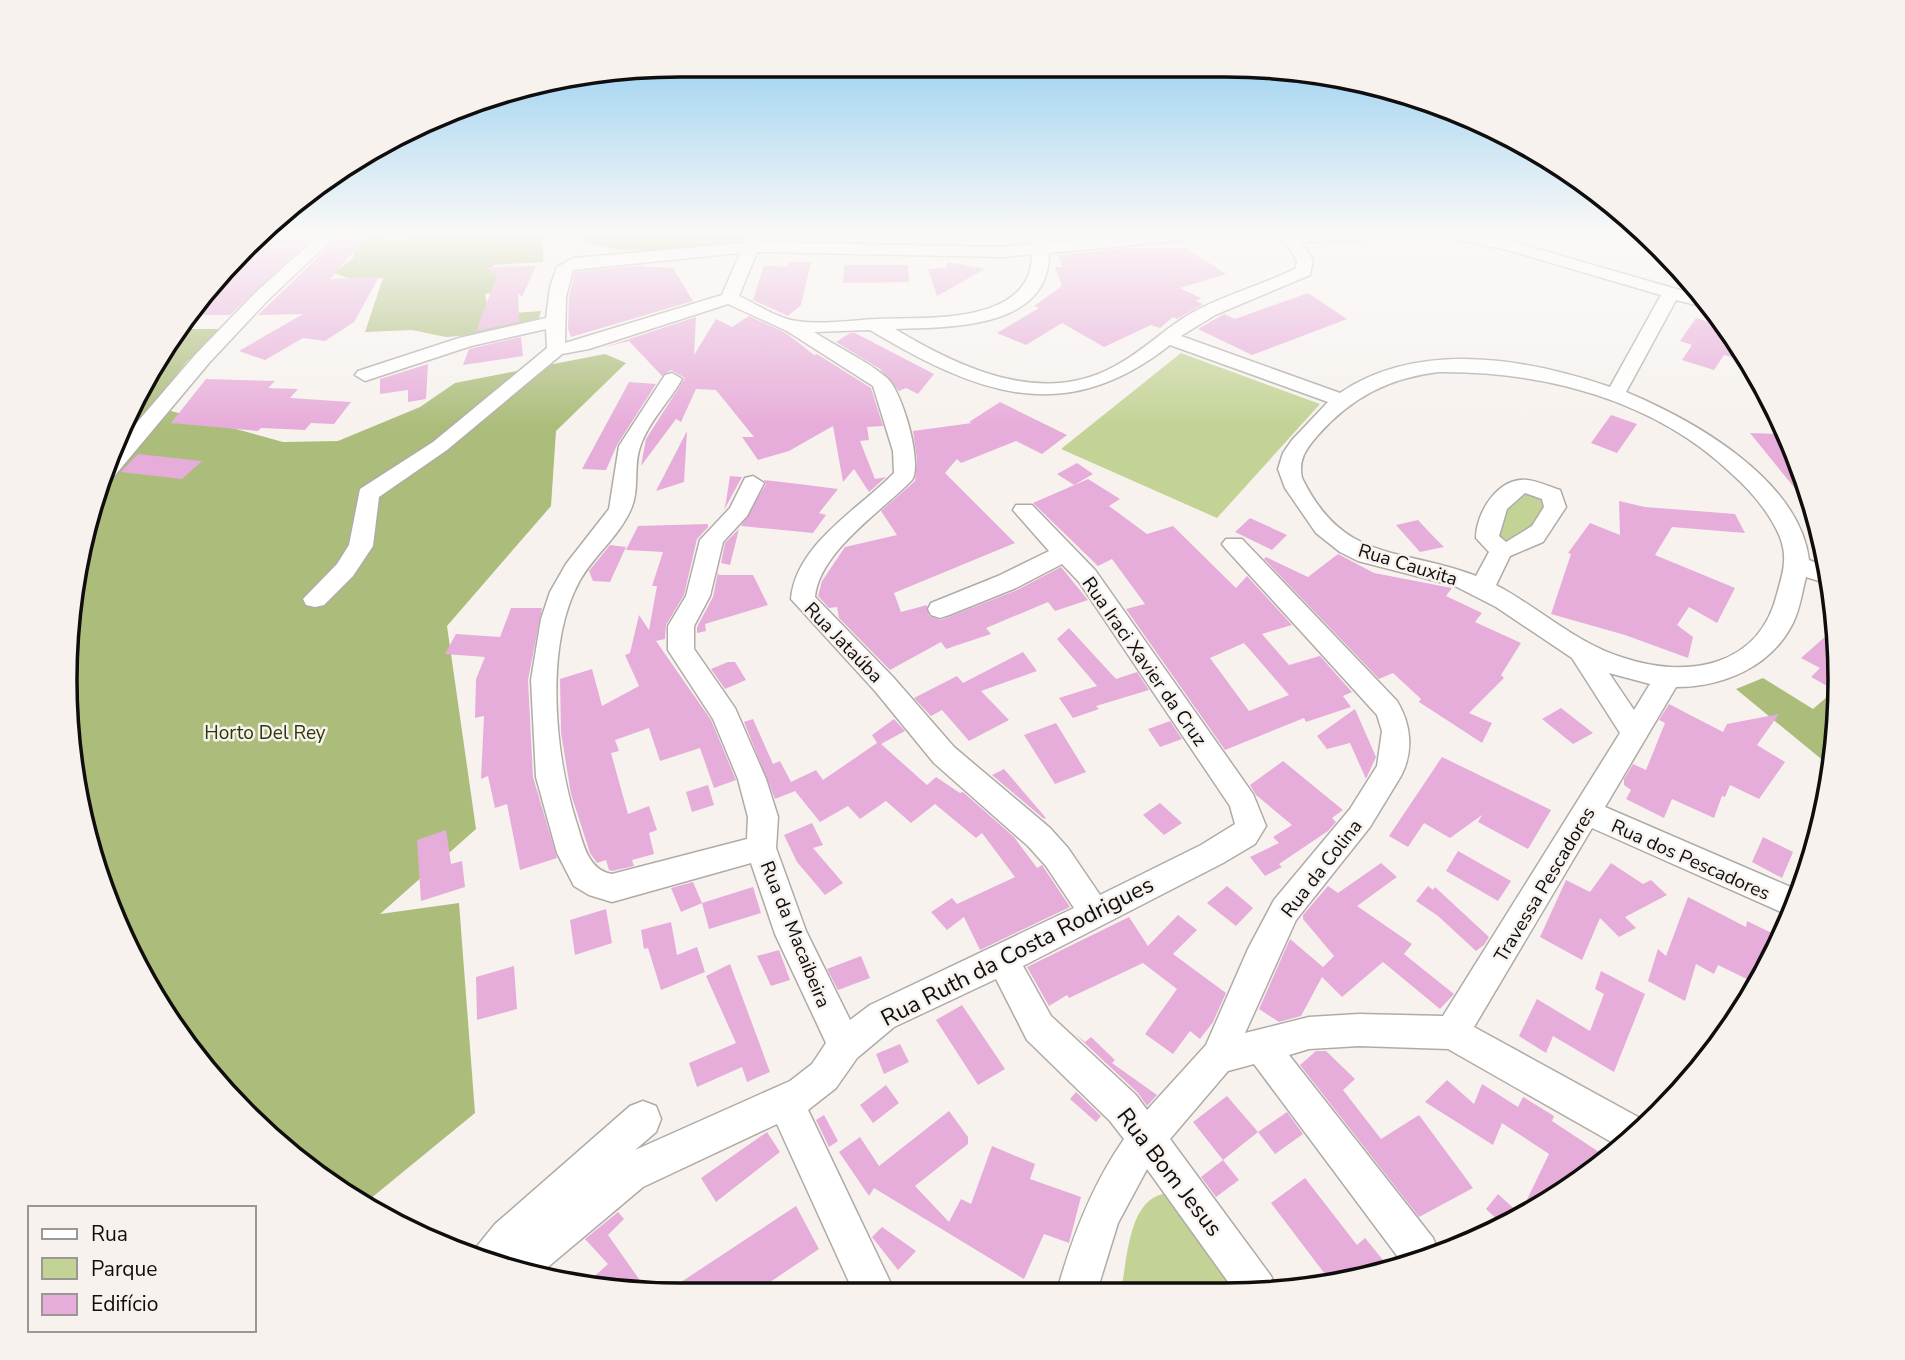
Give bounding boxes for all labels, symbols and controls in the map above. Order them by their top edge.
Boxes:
street label: Rua Cauxita [1355,538,1461,592]
street label: Rua Iraci Xavier da Cruz [1076,572,1213,752]
street label: Rua Jataúba [798,597,888,689]
park label: Horto Del Rey [204,720,326,746]
street label: Travessa Pescadores [1488,802,1602,967]
street label: Rua dos Pescadores [1607,813,1774,907]
street label: Rua da Colina [1275,814,1368,923]
street label: Rua da Macaibeira [754,857,836,1012]
street label: Rua Ruth da Costa Rodrigues [875,869,1159,1034]
street label: Rua Bom Jesus [1110,1102,1230,1243]
legend [28,1206,256,1332]
text: Rua [91,1220,128,1248]
text: Parque [91,1255,158,1283]
text: Edifício [91,1290,158,1318]

